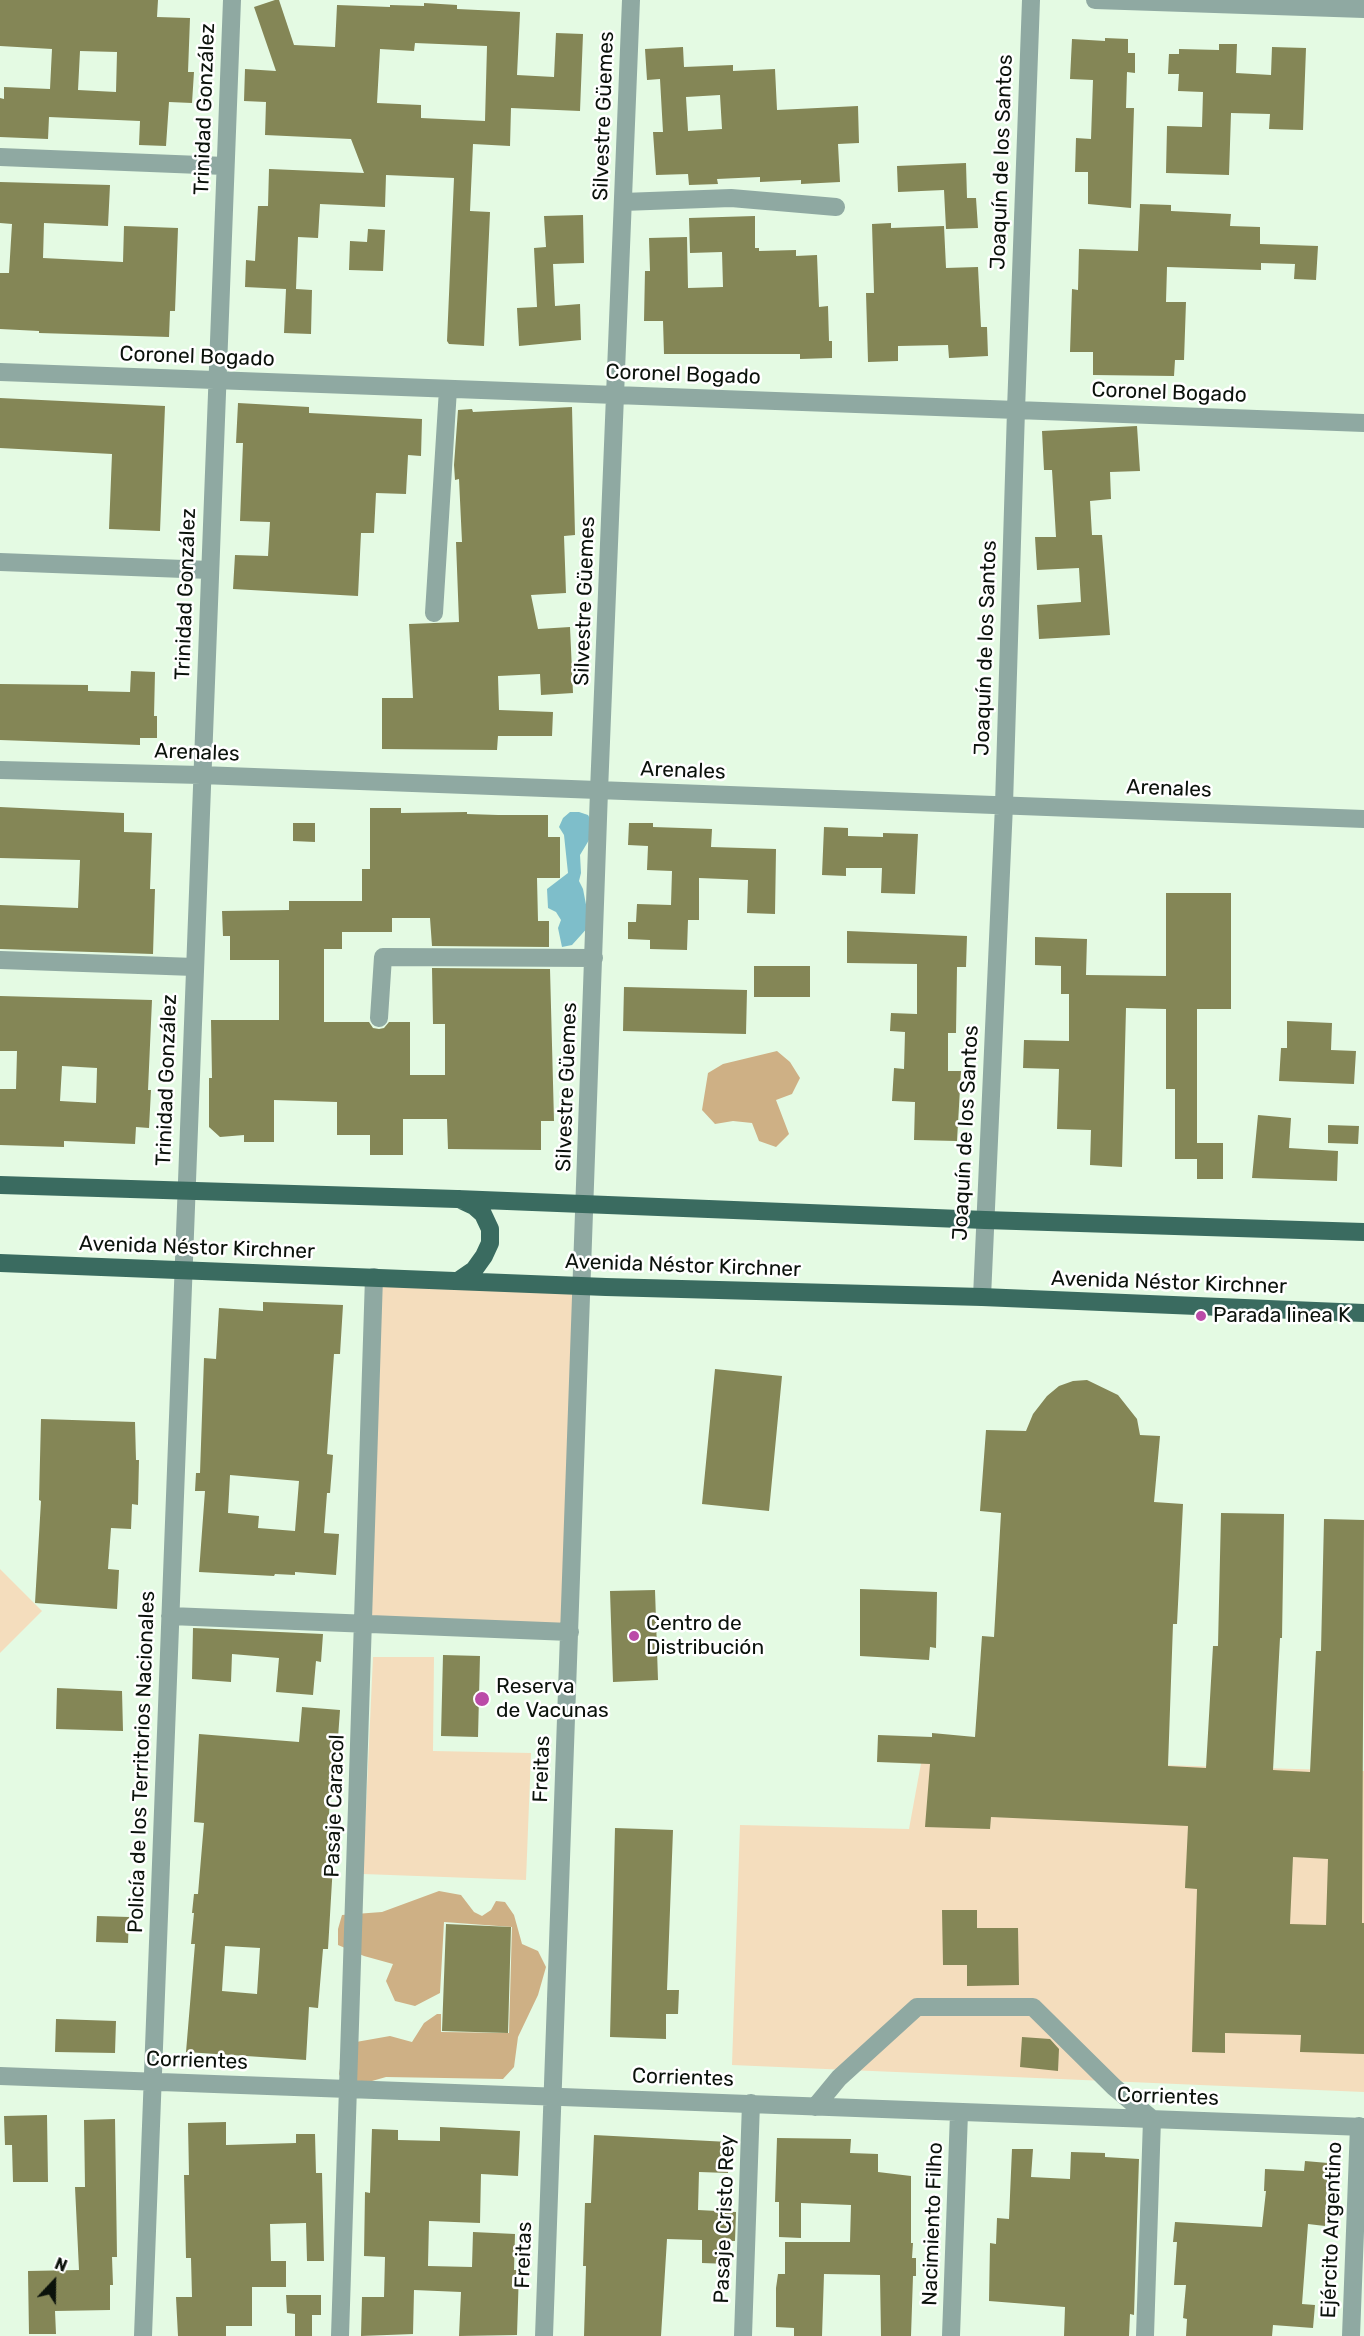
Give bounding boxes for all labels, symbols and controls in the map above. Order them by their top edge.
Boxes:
street label: Trinidad González [189,23,221,195]
street label: Silvestre Güemes [588,31,620,201]
street label: Joaquín de los Santos [986,54,1018,270]
street label: Coronel Bogado [119,342,275,372]
street label: Coronel Bogado [605,360,761,390]
street label: Coronel Bogado [1091,378,1247,408]
street label: Trinidad González [170,508,202,680]
street label: Silvestre Güemes [569,516,601,686]
street label: Joaquín de los Santos [970,540,1002,756]
street label: Arenales [154,739,240,767]
street label: Arenales [640,757,726,785]
street label: Arenales [1126,775,1212,803]
street label: Trinidad González [151,994,183,1166]
street label: Silvestre Güemes [551,1002,583,1172]
street label: Joaquín de los Santos [948,1025,984,1241]
street label: Avenida Néstor Kirchner [79,1231,315,1265]
street label: Avenida Néstor Kirchner [565,1249,801,1283]
street label: Avenida Néstor Kirchner [1051,1266,1287,1300]
place label: Parada linea K [1213,1303,1351,1329]
marker: Parada linea K [1194,1309,1208,1323]
street label: Policía de los Territorios Nacionales [123,1590,161,1934]
place label: Centro de Distribución [646,1611,764,1661]
marker: Centro de Distribución [627,1629,641,1643]
place label: Reserva de Vacunas [496,1674,609,1724]
marker: Reserva de Vacunas [473,1690,491,1708]
street label: Pasaje Caracol [320,1734,350,1878]
street label: Freitas [528,1735,556,1803]
street label: Corrientes [146,2047,248,2075]
street label: Corrientes [632,2064,734,2092]
street label: Corrientes [1117,2083,1219,2111]
street label: Pasaje Cristo Rey [709,2134,741,2304]
street label: Ejército Argentino [1316,2141,1348,2319]
street label: Nacimiento Filho [918,2142,948,2306]
street label: Freitas [510,2221,538,2289]
north arrow [24,2252,84,2312]
text: N [52,2254,70,2276]

